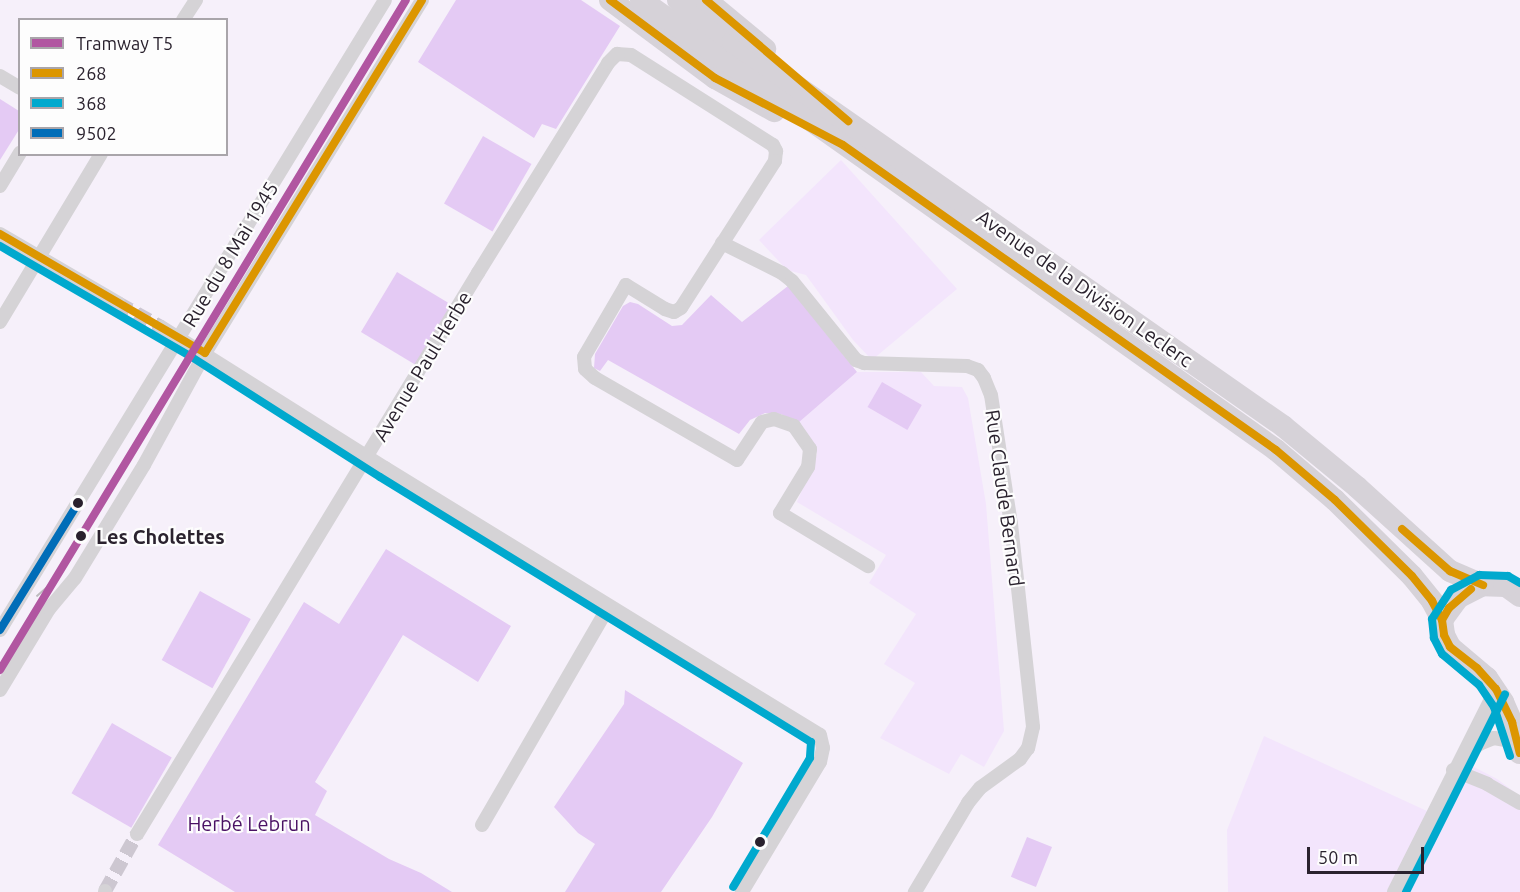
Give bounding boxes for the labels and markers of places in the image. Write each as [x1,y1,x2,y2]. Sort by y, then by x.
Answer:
unlabelled marker [72,497,84,509]
place label: Les Cholettes [96,524,225,548]
marker: Les Cholettes [71,526,91,546]
unlabelled marker [754,836,766,848]

